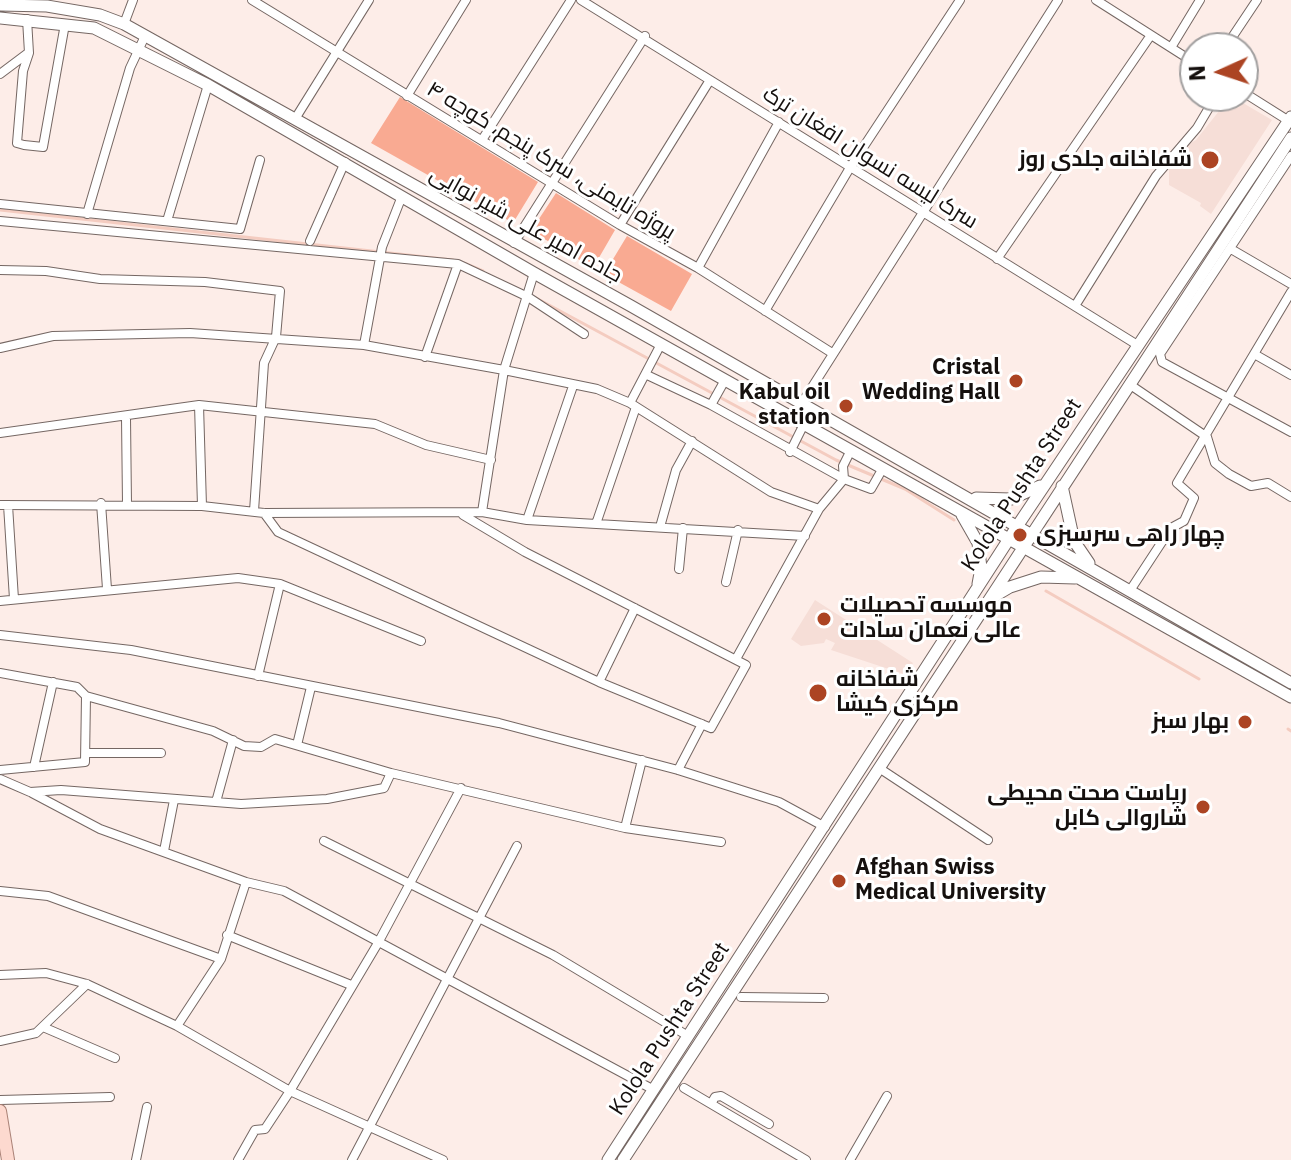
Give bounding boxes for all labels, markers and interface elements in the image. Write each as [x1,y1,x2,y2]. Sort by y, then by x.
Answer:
north arrow [1179,32,1259,112]
text: N [1182,64,1211,82]
street label: پروژه تایمنی، سرک پنجم، کوچه ۴ [422,76,680,246]
street label: سرک لیسه نسوان افغان‌ ترک [758,81,982,235]
place label: شفاخانه جلدی روز [1018,147,1192,173]
marker: شفاخانه جلدی روز [1199,149,1221,171]
street label: جاده امیر علی شیر نوایی [425,161,627,289]
place label: Cristal Wedding Hall [862,355,1000,406]
marker: Cristal Wedding Hall [1007,372,1025,390]
place label: Kabul oil station [739,380,830,432]
street label: Kolola Pushta Street [956,394,1088,576]
marker: Kabul oil station [837,397,855,415]
place label: چهار راهی سرسبزی [1036,522,1225,548]
marker: چهار راهی سرسبزی [1011,526,1029,544]
place label: موسسه تحصیلات عالی نعمان سادات [840,593,1021,644]
marker: موسسه تحصیلات عالی نعمان سادات [815,610,833,628]
place label: شفاخانه مرکزی کیشا [836,667,959,718]
marker: شفاخانه مرکزی کیشا [807,682,829,704]
place label: بهار سبز [1152,709,1229,735]
marker: بهار سبز [1236,713,1254,731]
place label: ریاست صحت محیطی شاروالی کابل [987,781,1187,832]
marker: ریاست صحت محیطی شاروالی کابل [1194,798,1212,816]
place label: Afghan Swiss Medical University [855,855,1046,906]
marker: Afghan Swiss Medical University [830,872,848,890]
street label: Kolola Pushta Street [604,938,736,1120]

